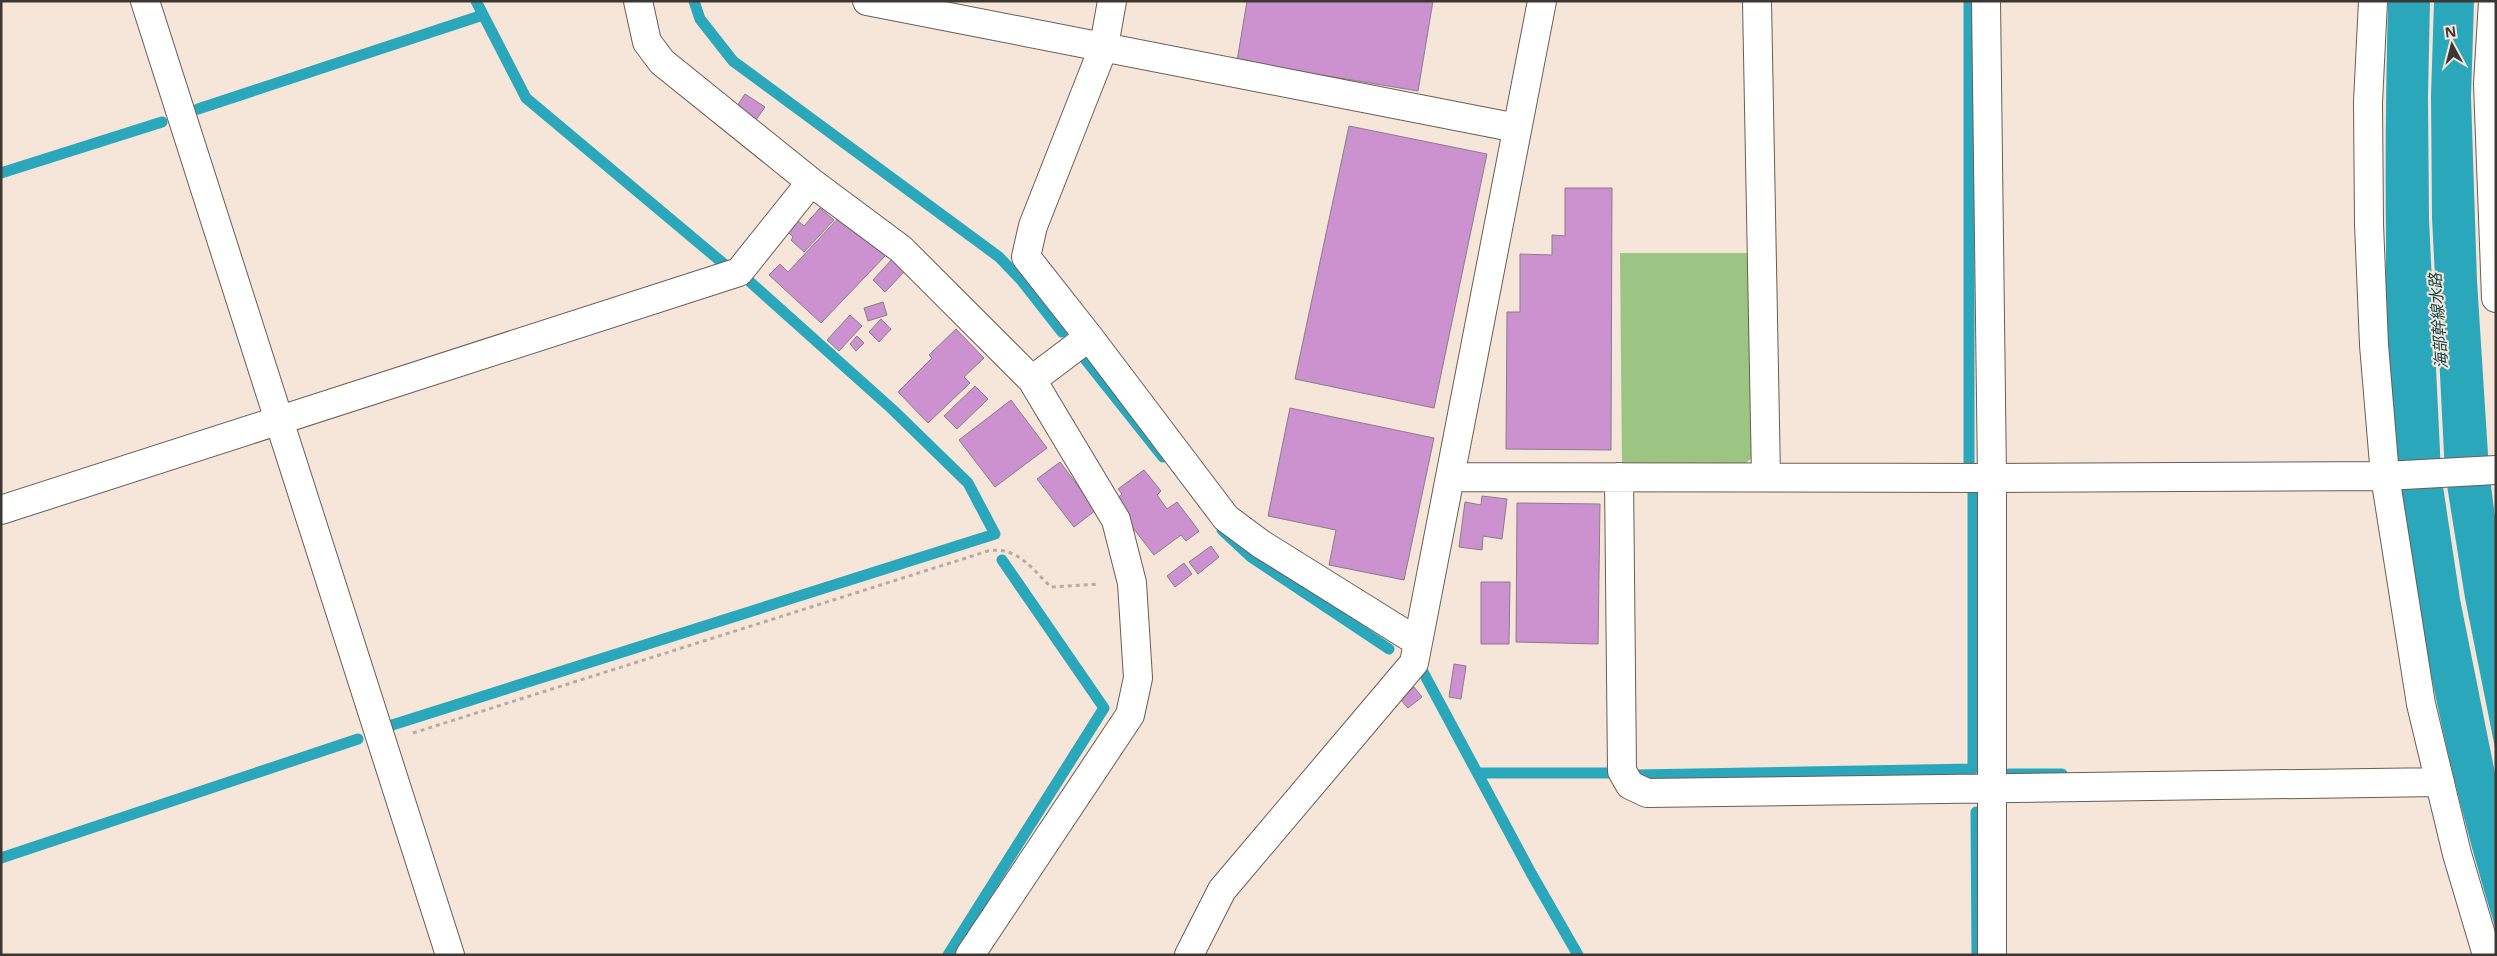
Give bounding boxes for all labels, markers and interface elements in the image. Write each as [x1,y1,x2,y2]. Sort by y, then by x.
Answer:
north arrow [2427,20,2477,70]
text: N [2444,21,2457,42]
water label: 海部幹線水路 [2424,270,2452,370]

